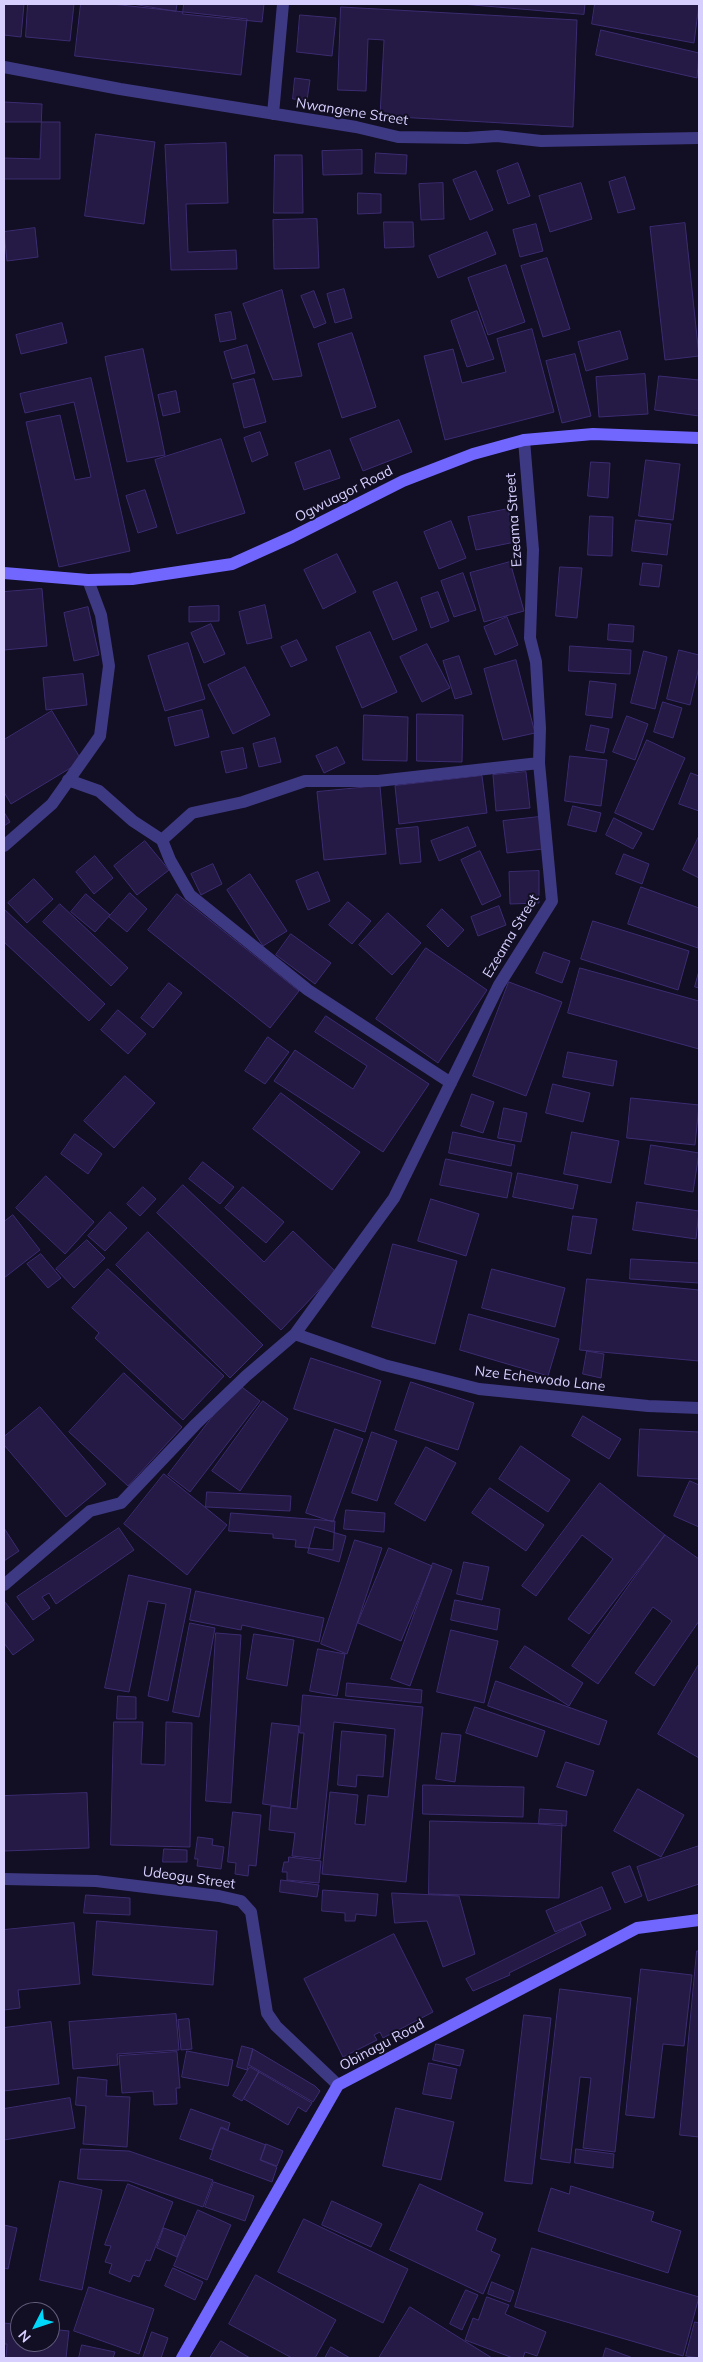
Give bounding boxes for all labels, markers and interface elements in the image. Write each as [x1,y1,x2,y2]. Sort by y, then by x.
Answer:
street label: Nwangene Street [295,95,409,129]
street label: Ogwuagor Road [292,462,396,526]
street label: Ezeama Street [502,472,526,568]
street label: Ezeama Street [479,891,543,981]
street label: Nze Echewodo Lane [474,1363,606,1395]
street label: Udeogu Street [142,1863,236,1893]
street label: Obinagu Road [337,2016,427,2074]
north arrow [10,2302,60,2352]
text: N [14,2326,35,2346]

